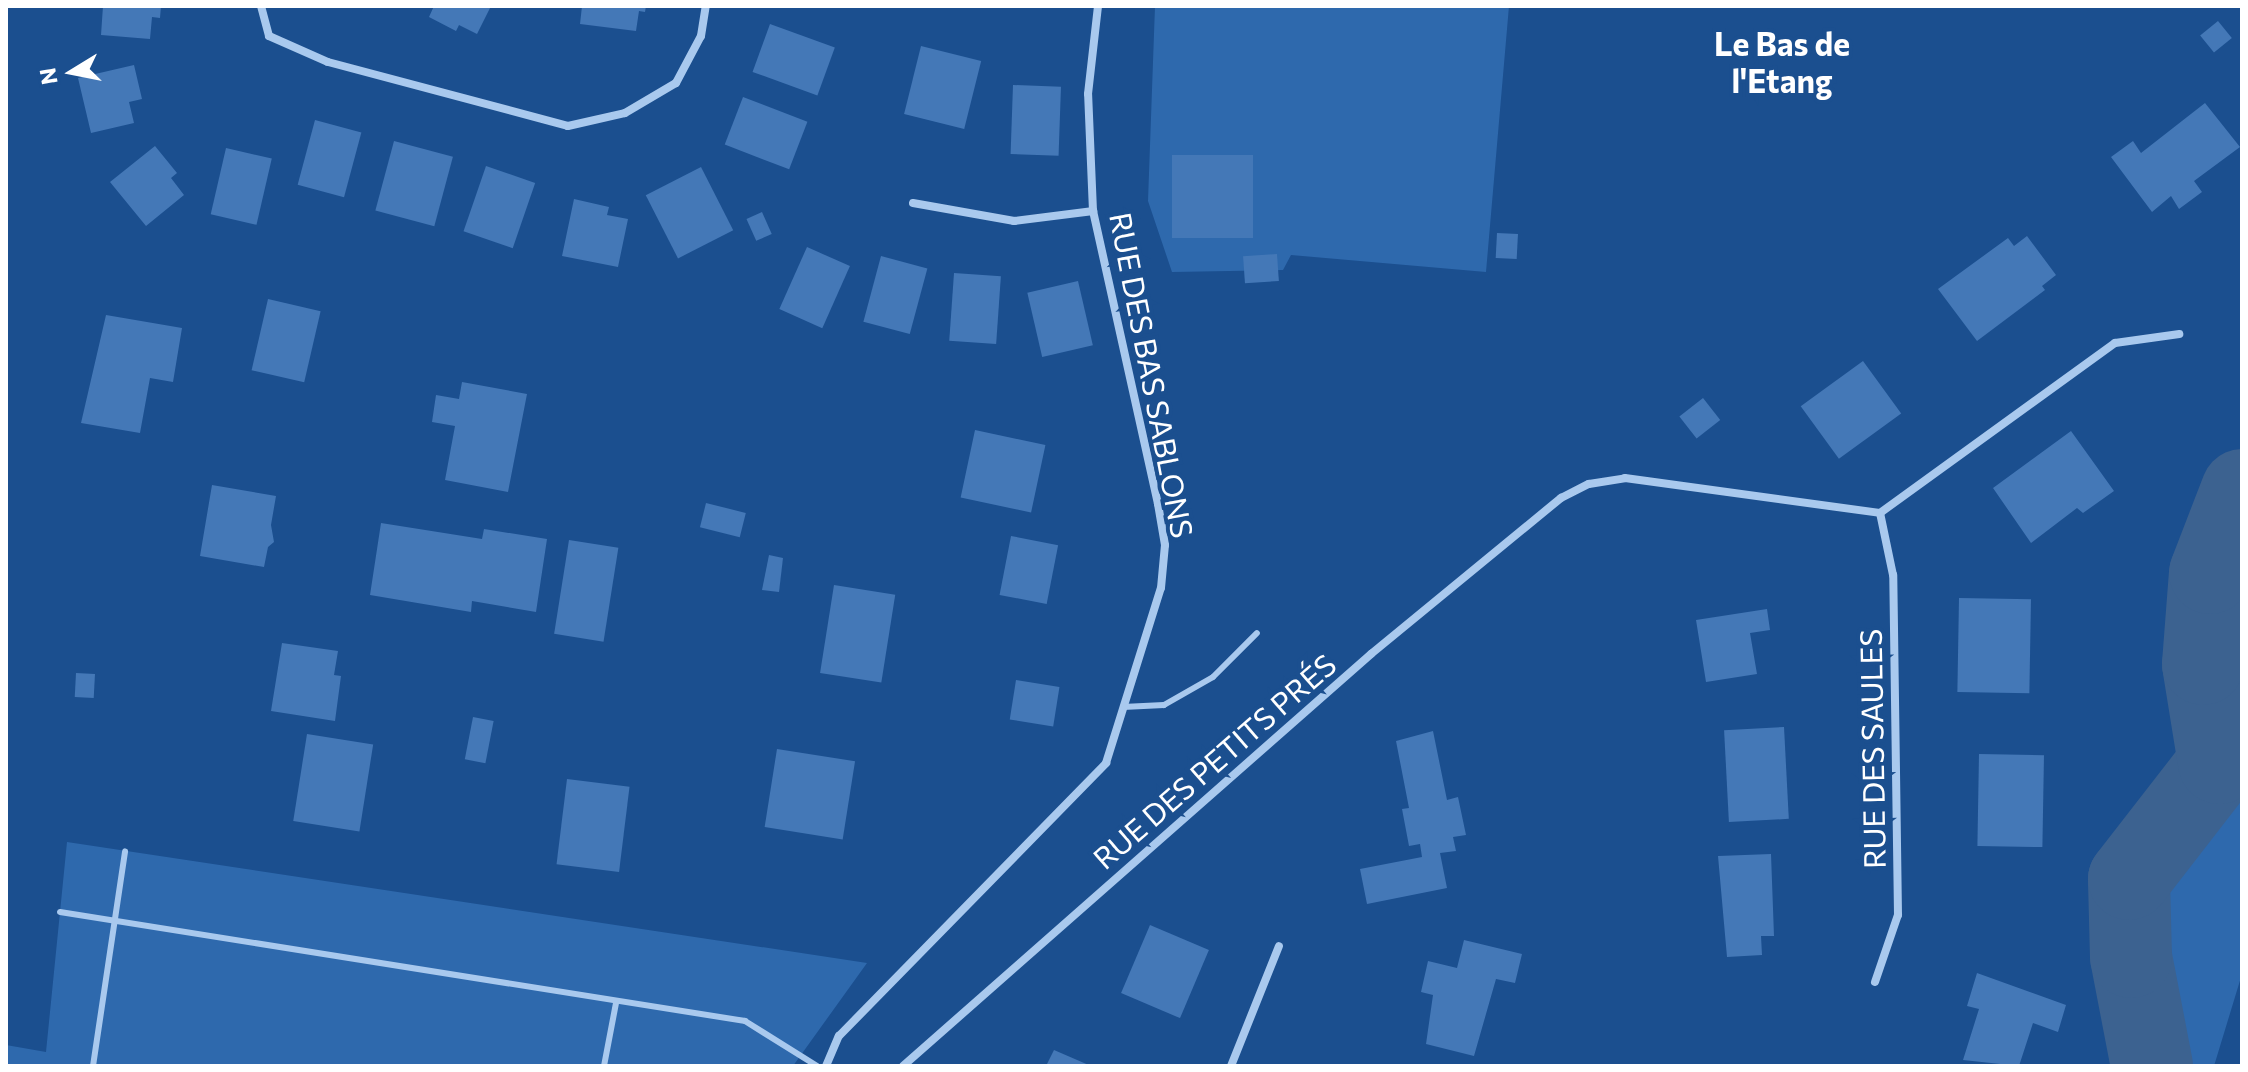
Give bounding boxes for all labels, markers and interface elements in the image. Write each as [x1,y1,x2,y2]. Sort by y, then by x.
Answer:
district label: Le Bas de l'Etang [1714,25,1850,100]
north arrow [32,32,112,112]
text: N [33,66,63,87]
street label: RUE DES BAS SABLONS [1103,209,1201,541]
street label: RUE DES SAULES [1852,629,1892,869]
street label: RUE DES PETITS PRÉS [1085,646,1343,876]

